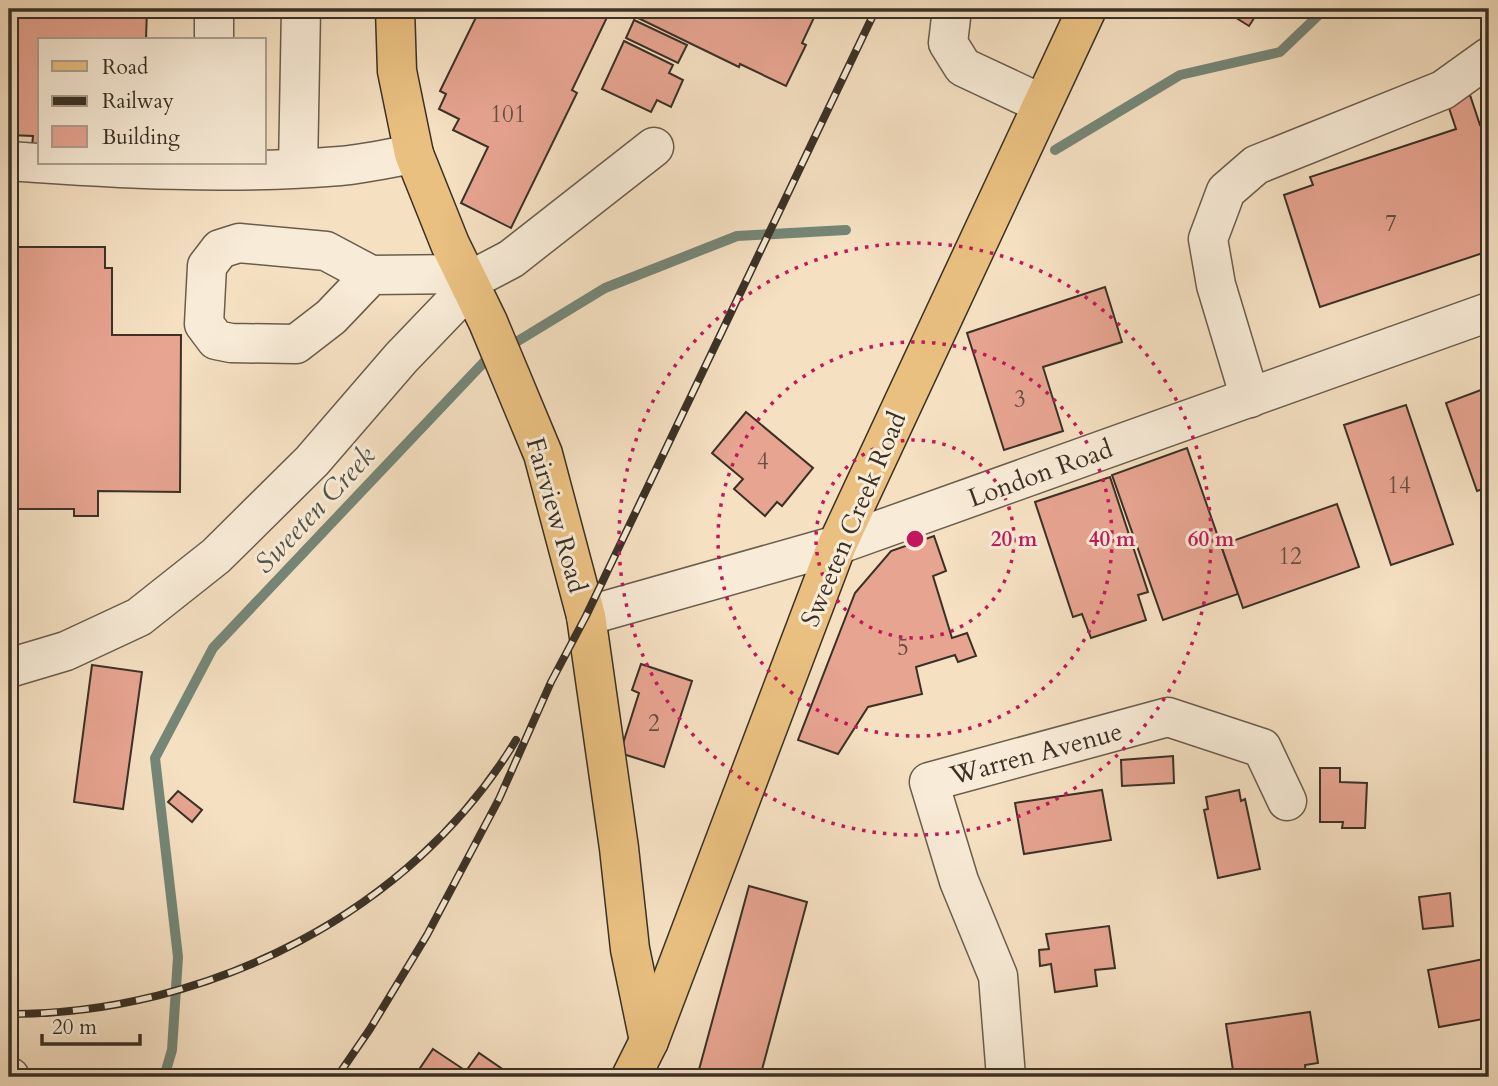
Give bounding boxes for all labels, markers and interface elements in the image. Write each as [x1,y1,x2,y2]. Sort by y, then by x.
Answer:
legend [38,38,266,164]
text: Road [102,53,148,82]
text: Railway [102,87,174,116]
house number: 101 [490,99,526,130]
text: Building [102,123,180,152]
house number: 7 [1385,208,1397,239]
house number: 3 [1014,384,1026,415]
street label: Sweeten Creek Road [792,406,915,632]
street label: London Road [963,431,1117,516]
street label: Fairview Road [518,433,595,597]
water label: Sweeten Creek [246,438,384,582]
house number: 4 [757,446,769,477]
house number: 14 [1387,470,1411,501]
text: 20 m [991,525,1038,554]
text: 40 m [1089,525,1136,554]
text: 60 m [1188,525,1235,554]
centre of rings [903,527,927,551]
house number: 12 [1278,541,1302,572]
house number: 5 [897,632,909,663]
house number: 2 [648,708,660,739]
street label: Warren Avenue [945,714,1126,794]
scale bar [42,1002,140,1046]
text: 20 m [52,1013,97,1042]

